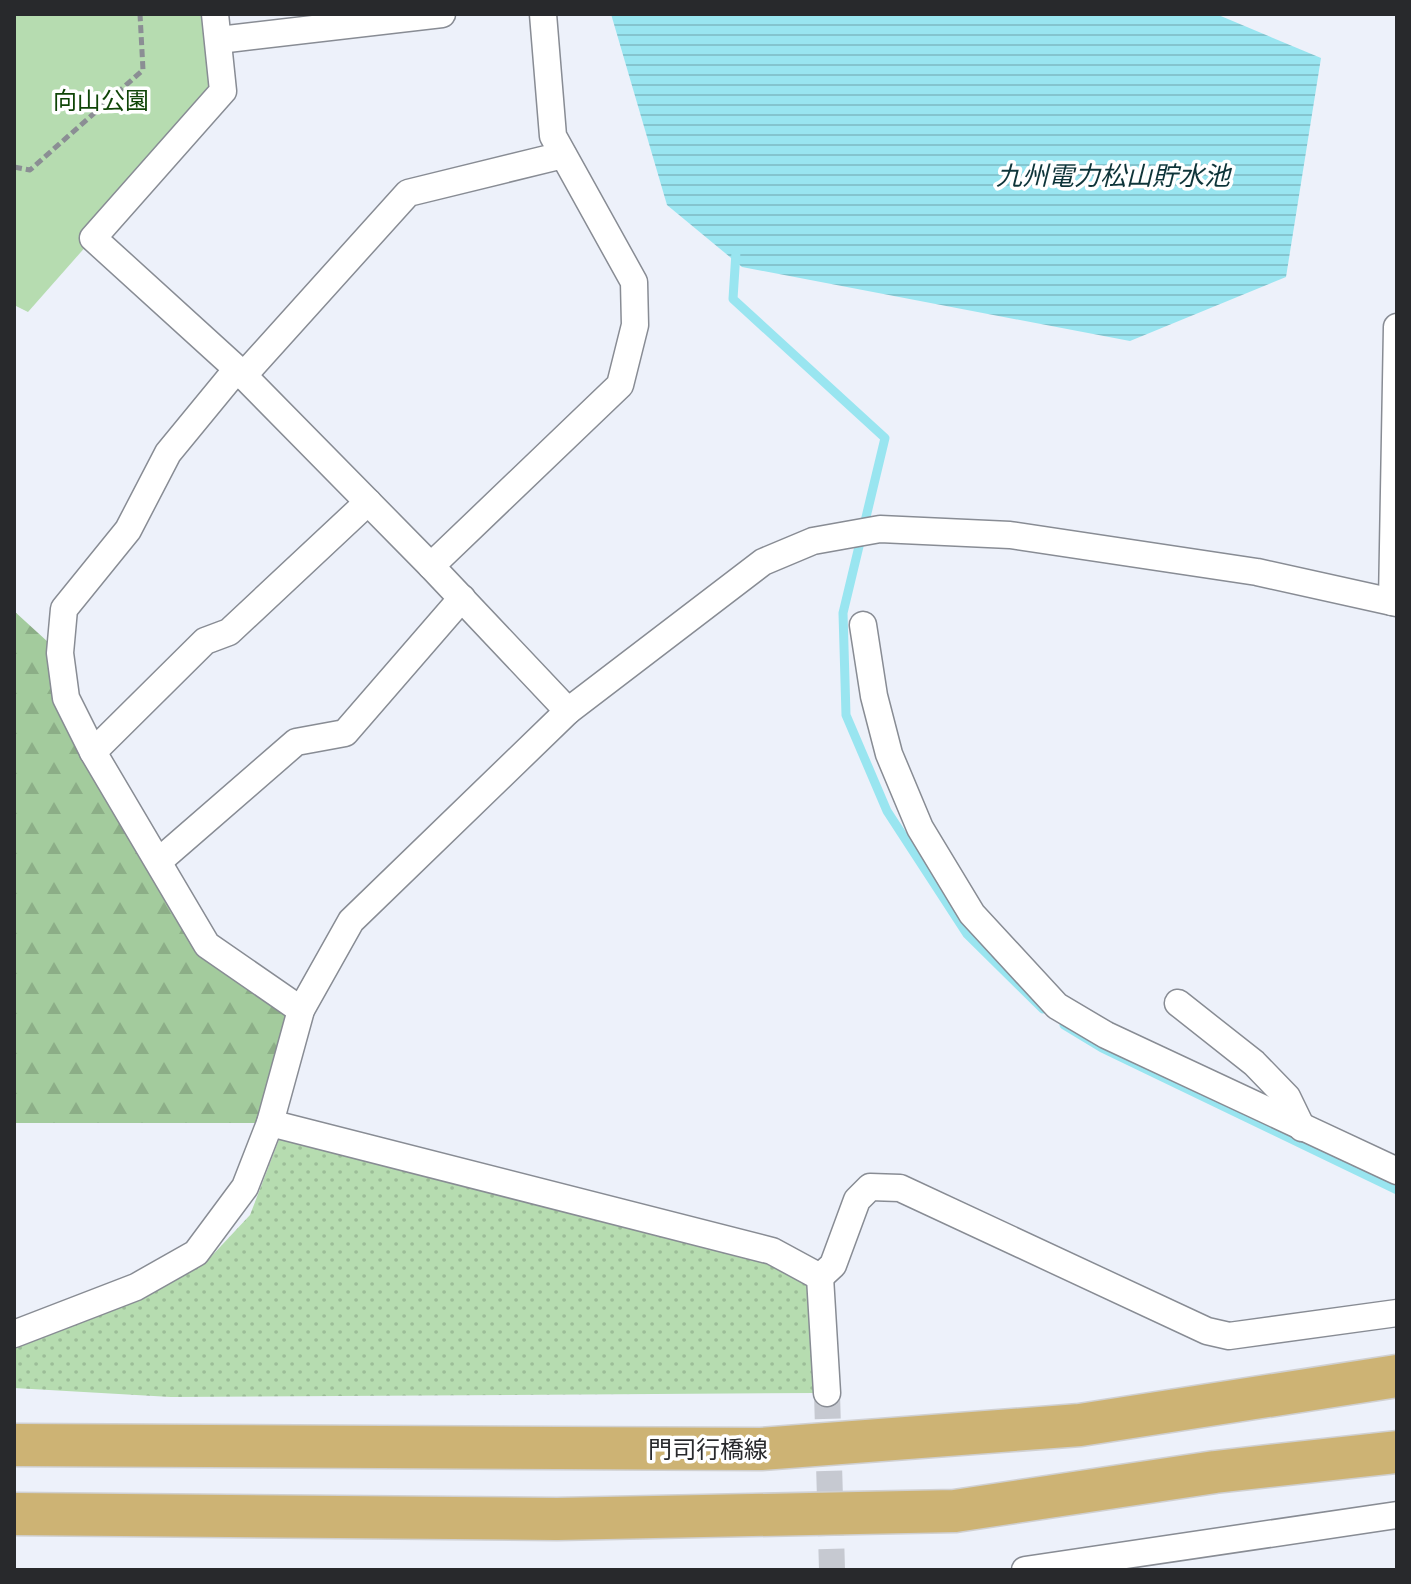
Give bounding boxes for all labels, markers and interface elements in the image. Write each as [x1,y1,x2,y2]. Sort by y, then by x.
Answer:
park label: 向山公園 [53,85,149,114]
water label: 九州電力松山貯水池 [996,160,1233,191]
street label: 門司行橋線 [648,1434,768,1463]

